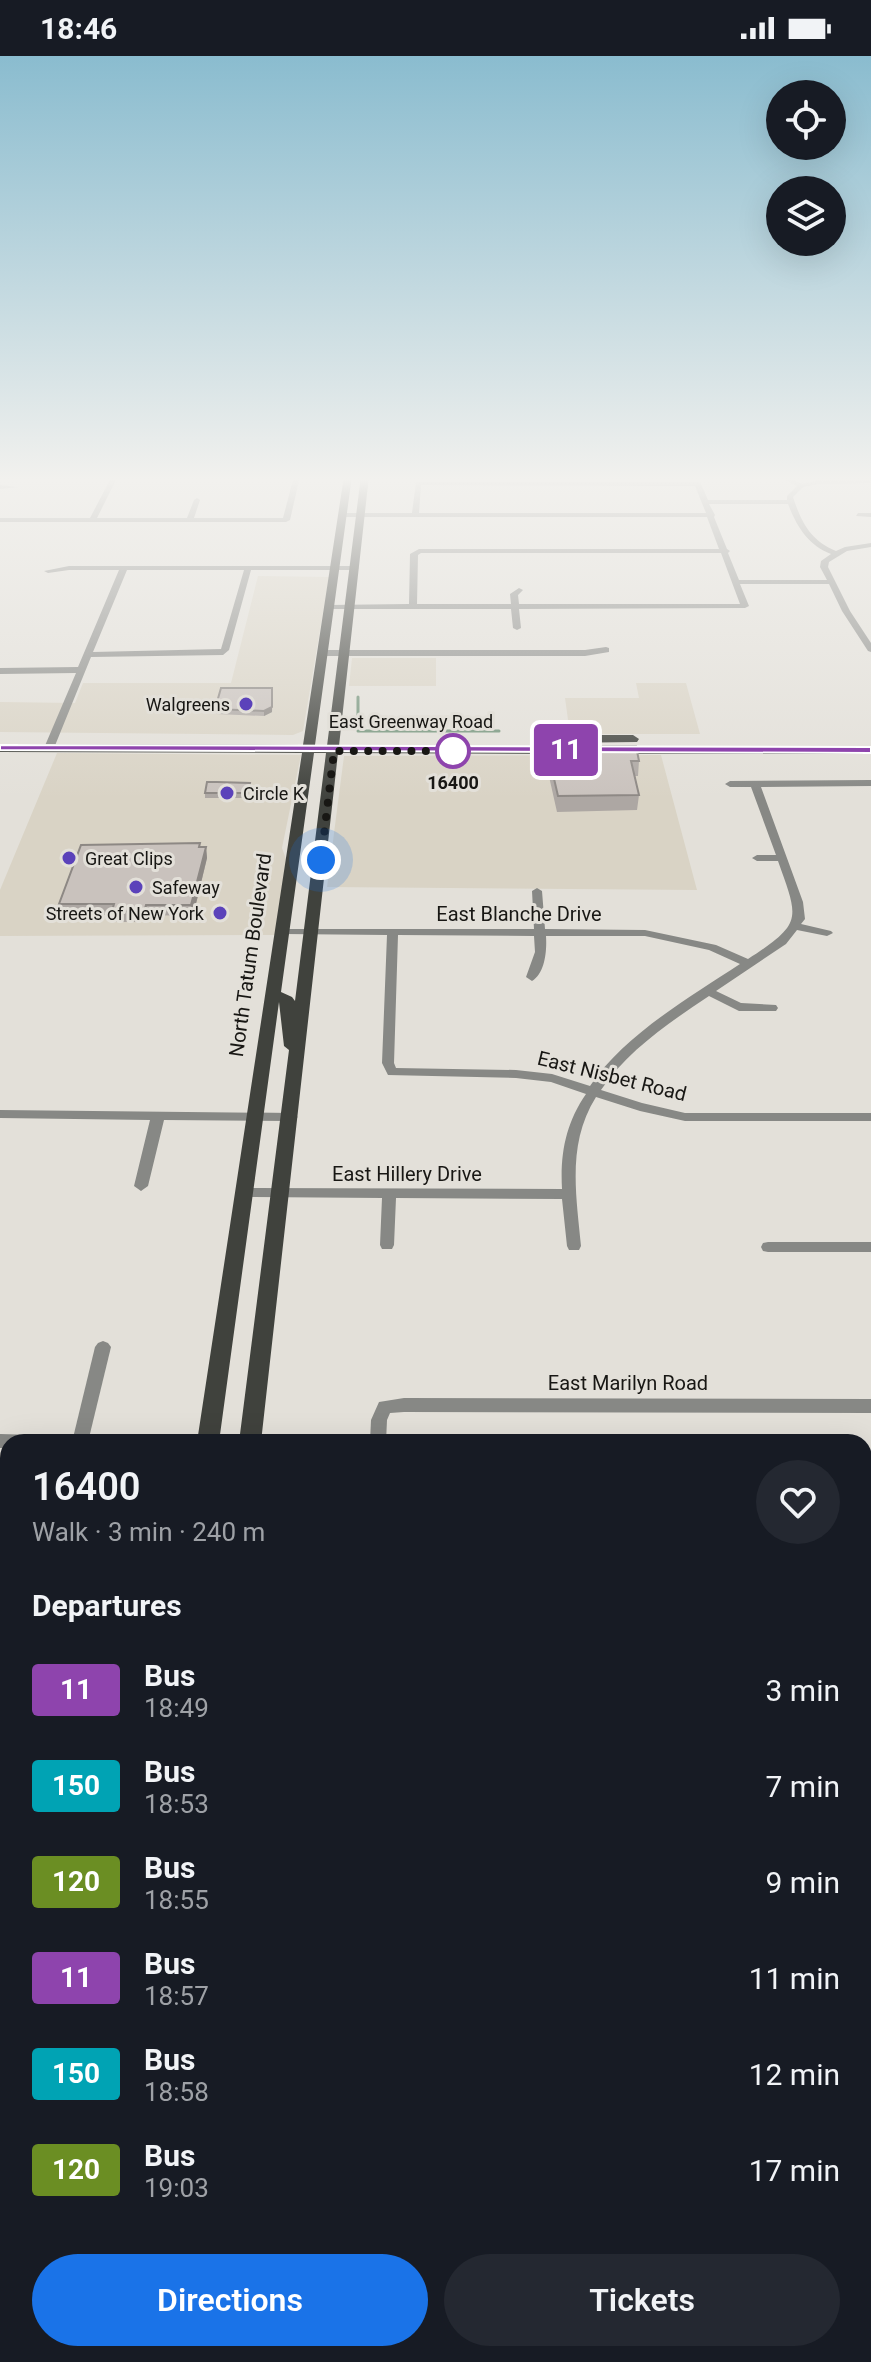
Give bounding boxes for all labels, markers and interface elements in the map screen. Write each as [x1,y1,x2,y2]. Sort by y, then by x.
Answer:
text: 18:46 [40,11,117,46]
map controls [766,80,846,256]
button: locate [766,80,846,160]
button: layers [766,176,846,256]
place label: Walgreens [146,694,230,715]
marker: Walgreens [237,695,255,713]
street label: East Greenway Road [329,711,493,732]
line badge: 11 [530,724,602,776]
text: 11 [550,733,582,766]
marker: 16400 [436,734,470,768]
place label: 16400 [427,772,479,793]
place label: Circle K [243,783,305,804]
marker: Circle K [218,784,236,802]
your location [301,840,341,880]
place label: Great Clips [85,848,173,869]
marker: Great Clips [60,849,78,867]
street label: North Tatum Boulevard [224,852,276,1058]
place label: Safeway [152,877,220,898]
marker: Safeway [127,878,145,896]
street label: East Blanche Drive [436,902,602,926]
place label: Streets of New York [46,903,205,924]
marker: Streets of New York [211,904,229,922]
street label: East Nisbet Road [535,1046,689,1106]
street label: East Hillery Drive [332,1162,482,1186]
street label: East Marilyn Road [548,1371,708,1395]
button: heart [756,1460,840,1544]
text: 16400 [32,1465,141,1509]
text: Walk · 3 min · 240 m [32,1517,265,1547]
text: Departures [32,1588,182,1623]
text: Bus [144,1658,195,1693]
text: 11 [60,1673,92,1706]
text: 3 min [766,1673,840,1708]
text: 18:49 [144,1693,209,1723]
text: Bus [144,1754,195,1789]
text: 150 [52,1769,100,1802]
text: 7 min [766,1769,840,1804]
text: 18:53 [144,1789,209,1819]
text: Bus [144,1850,195,1885]
text: 120 [52,1865,100,1898]
text: 9 min [766,1865,840,1900]
text: 18:55 [144,1885,209,1915]
text: Bus [144,1946,195,1981]
text: 11 [60,1961,92,1994]
text: 11 min [749,1961,840,1996]
text: 18:57 [144,1981,209,2011]
text: Bus [144,2042,195,2077]
text: 150 [52,2057,100,2090]
text: 12 min [749,2057,840,2092]
text: 18:58 [144,2077,209,2107]
text: Bus [144,2138,195,2173]
text: 120 [52,2153,100,2186]
text: 17 min [749,2153,840,2188]
text: 19:03 [144,2173,209,2203]
button: Directions [32,2254,428,2346]
button: Tickets [444,2254,840,2346]

